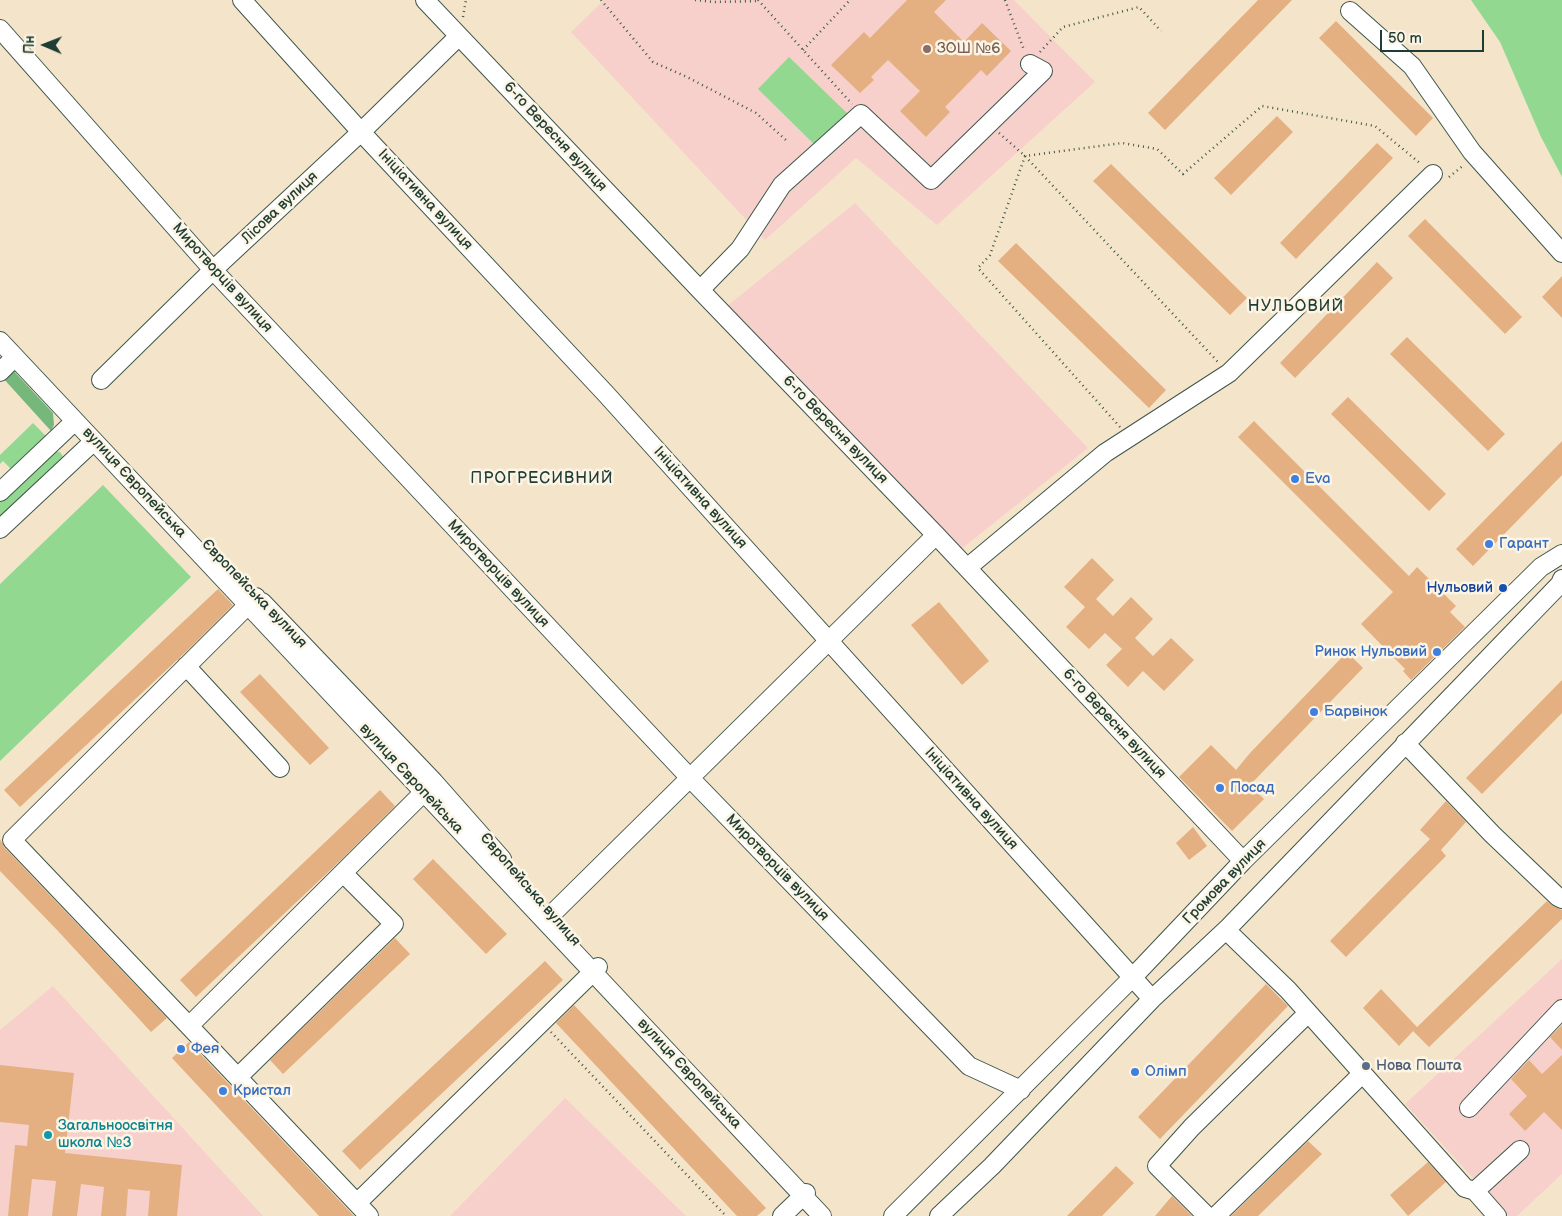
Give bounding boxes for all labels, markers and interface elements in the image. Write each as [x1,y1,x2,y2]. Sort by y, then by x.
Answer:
north arrow [20,20,70,70]
scale bar [1382,20,1486,52]
text: 50 m [1388,29,1422,48]
text: Пн [21,35,38,54]
place label: ЗОШ №6 [937,40,1000,58]
marker: ЗОШ №6 [921,43,933,55]
street label: 6-го Вересня вулиця [499,78,611,196]
street label: Ініціативна вулиця [374,146,476,254]
street label: Лісова вулиця [238,168,322,248]
street label: Миротворців вулиця [168,219,276,337]
district label: НУЛЬОВИЙ [1247,297,1345,317]
street label: 6-го Вересня вулиця [779,372,891,488]
street label: вулиця Європейська [78,424,190,542]
street label: Ініціативна вулиця [649,443,751,553]
district label: ПРОГРЕСИВНИЙ [469,469,615,489]
place label: Eva [1305,470,1330,488]
marker: Eva [1289,473,1301,485]
street label: Миротворців вулиця [443,516,553,632]
place label: Гарант [1499,535,1549,553]
street label: Європейська вулиця [197,536,311,652]
marker: Гарант [1483,538,1495,550]
place label: Нульовий [1426,579,1493,597]
marker: Нульовий [1497,582,1509,594]
place label: Ринок Нульовий [1314,643,1427,661]
marker: Ринок Нульовий [1431,646,1443,658]
street label: 6-го Вересня вулиця [1058,665,1170,783]
place label: Барвінок [1324,703,1388,721]
marker: Барвінок [1308,706,1320,718]
street label: вулиця Європейська [355,720,467,838]
street label: Ініціативна вулиця [920,744,1022,854]
place label: Посад [1230,779,1274,797]
marker: Посад [1214,782,1226,794]
street label: Миротворців вулиця [721,811,833,925]
street label: Європейська вулиця [476,830,584,950]
street label: Громова вулиця [1180,836,1270,928]
street label: вулиця Європейська [633,1015,745,1133]
place label: Фея [191,1040,219,1058]
marker: Фея [175,1043,187,1055]
place label: Нова Пошта [1376,1057,1462,1075]
marker: Нова Пошта [1360,1060,1372,1072]
place label: Олімп [1145,1063,1187,1081]
marker: Олімп [1129,1066,1141,1078]
place label: Кристал [233,1082,291,1100]
marker: Кристал [217,1085,229,1097]
place label: Загальноосвітня школа №3 [58,1117,173,1152]
marker: Загальноосвітня школа №3 [42,1129,54,1141]

